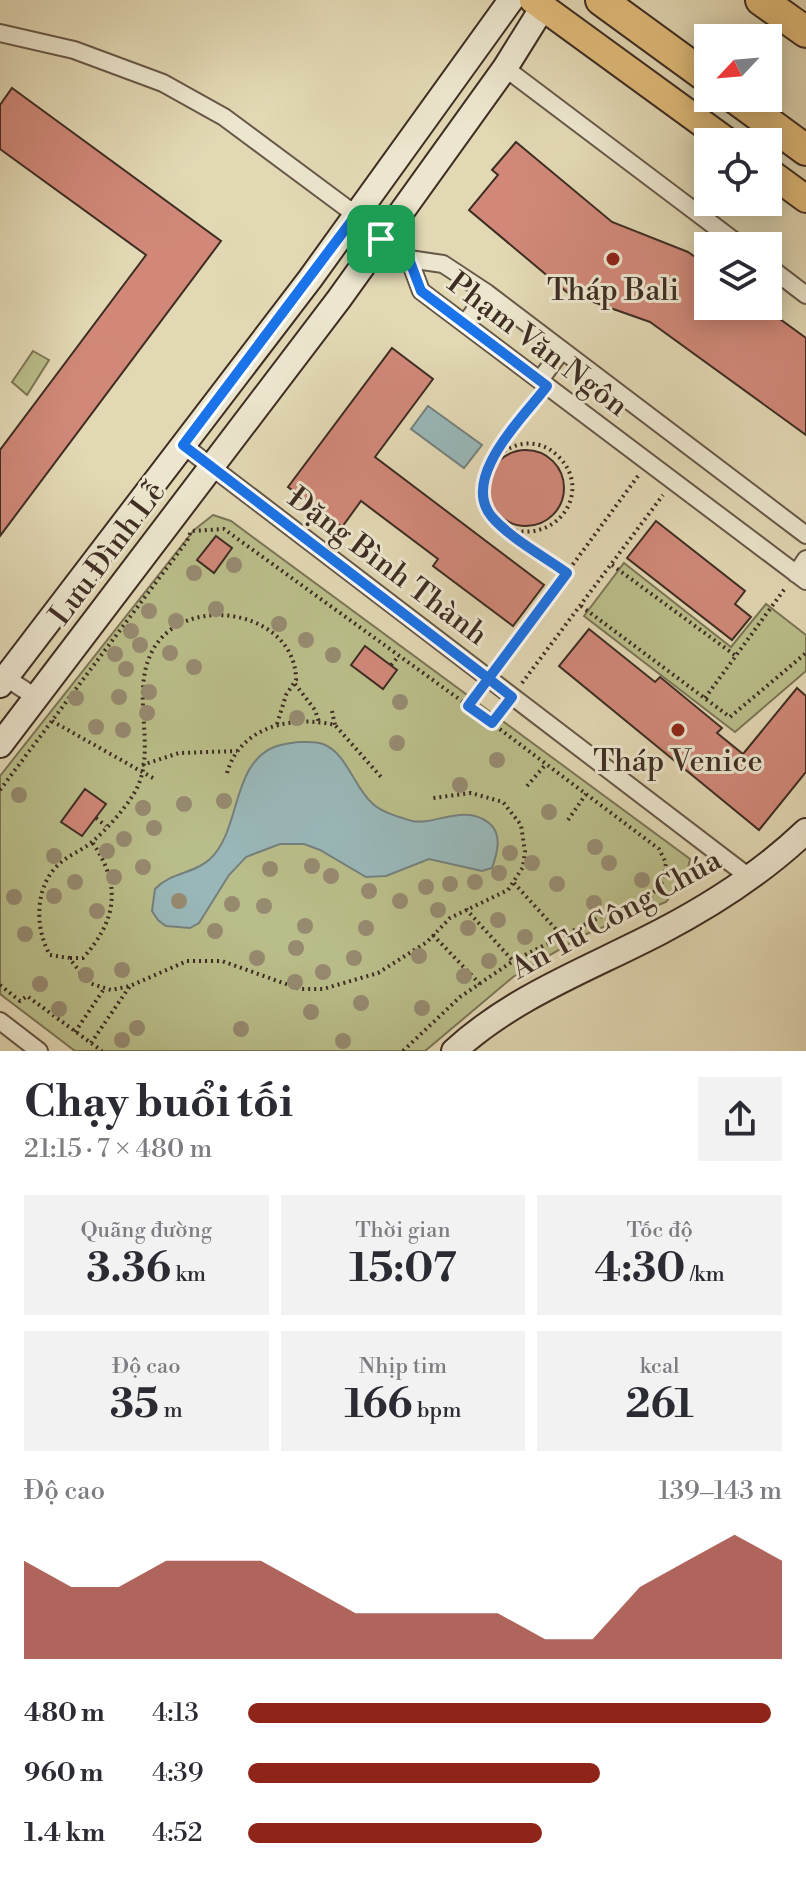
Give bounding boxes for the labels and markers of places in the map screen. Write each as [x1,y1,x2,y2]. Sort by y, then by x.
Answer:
pin [347,205,415,273]
marker: Tháp Bali [604,250,622,268]
place label: Tháp Bali [547,272,679,310]
marker: Tháp Venice [669,721,687,739]
place label: Tháp Venice [593,743,763,781]

